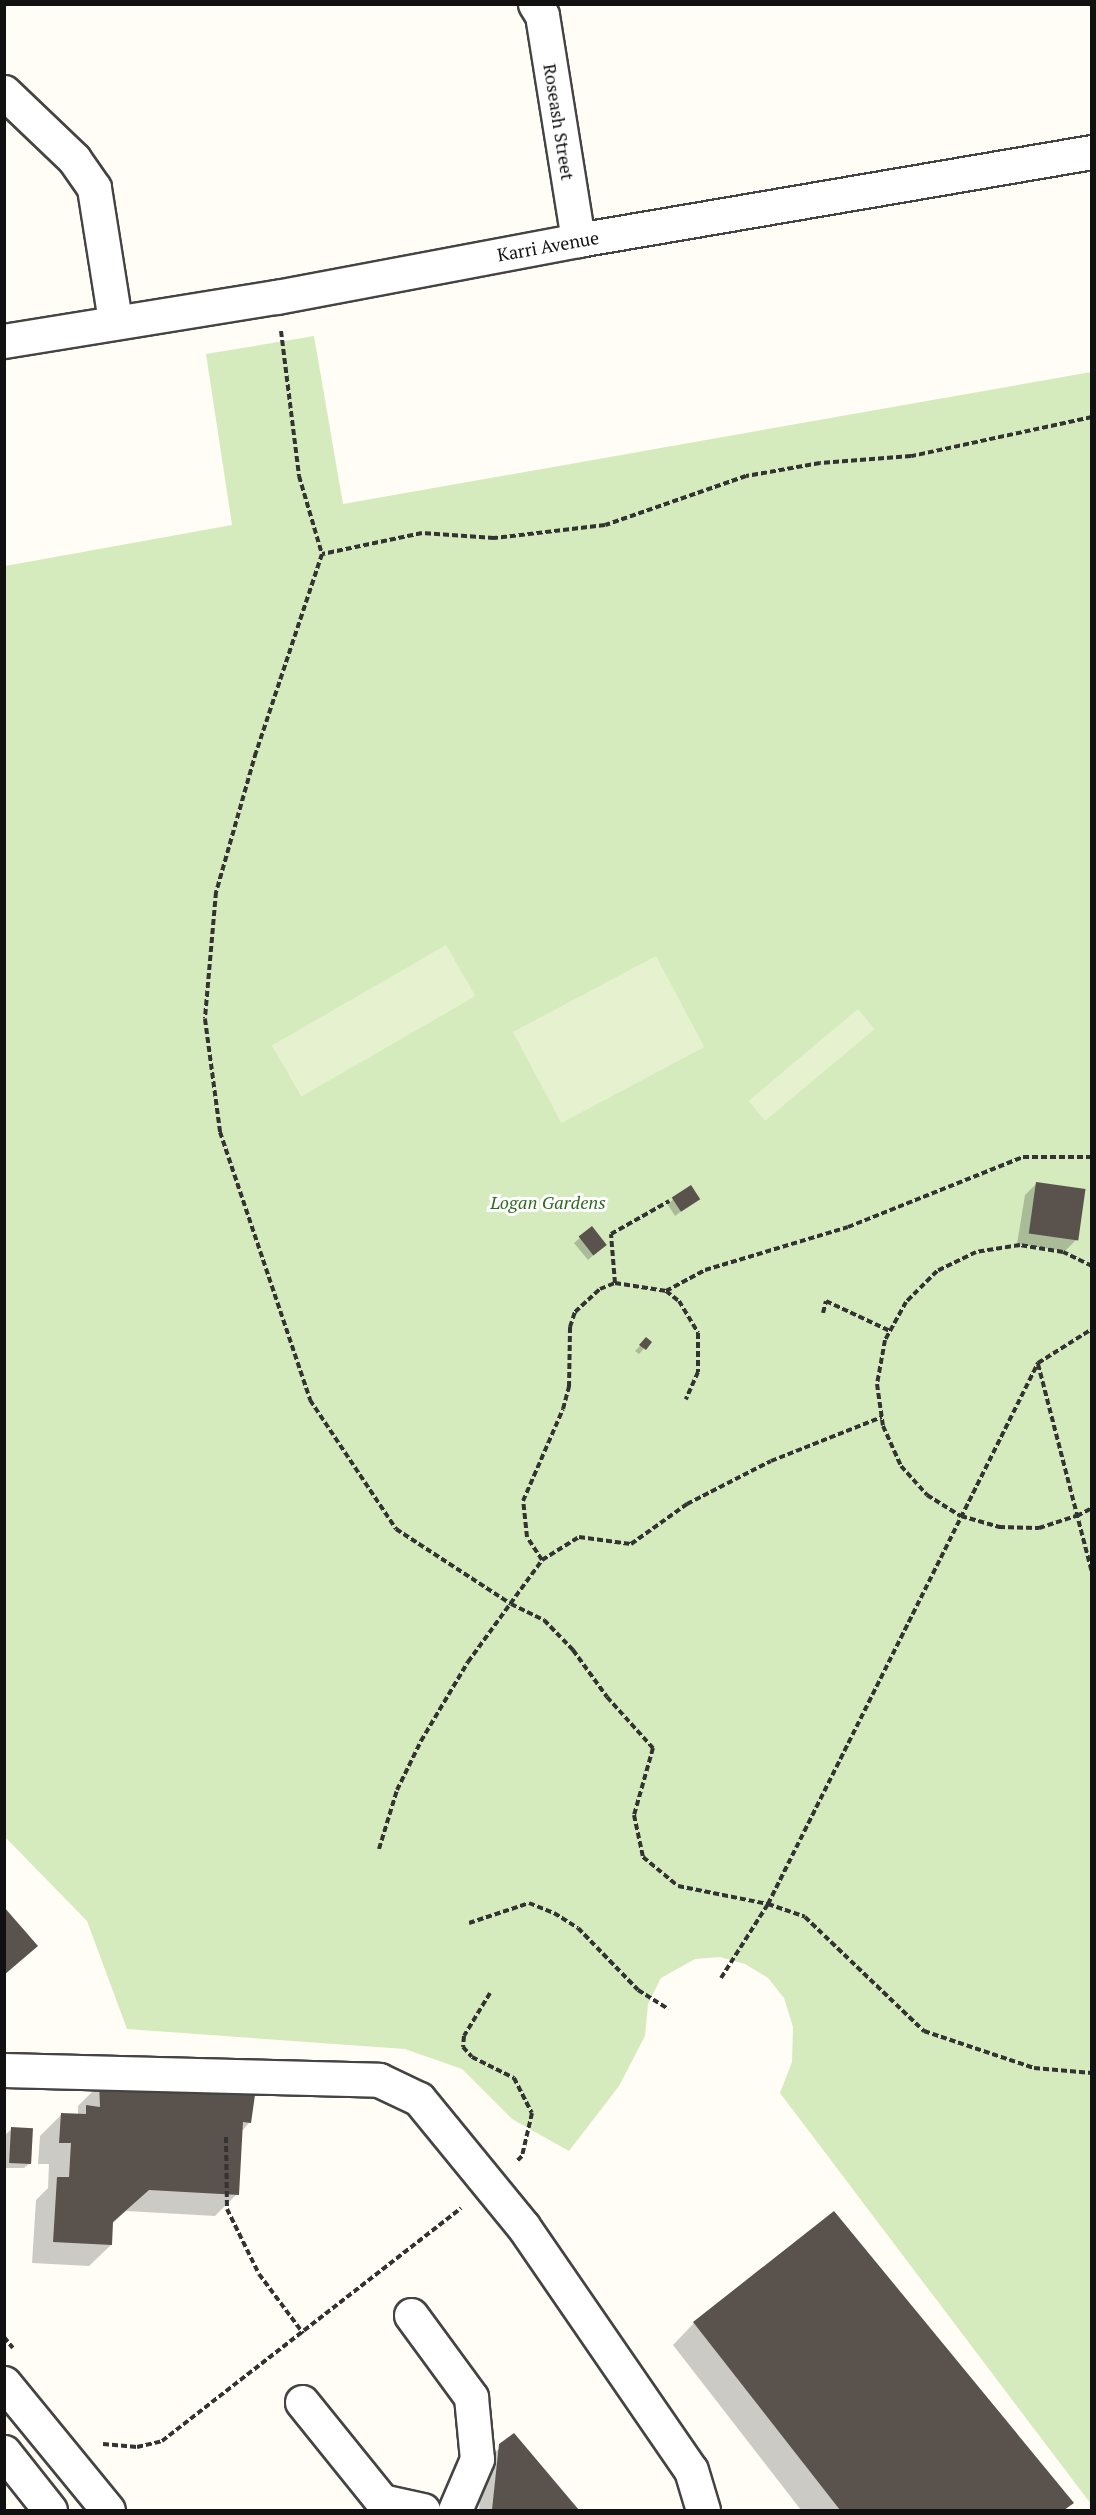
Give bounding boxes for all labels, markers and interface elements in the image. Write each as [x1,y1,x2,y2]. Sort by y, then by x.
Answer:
street label: Roseash Street [539,62,579,182]
street label: Karri Avenue [495,226,601,266]
park label: Logan Gardens [490,1191,606,1213]

